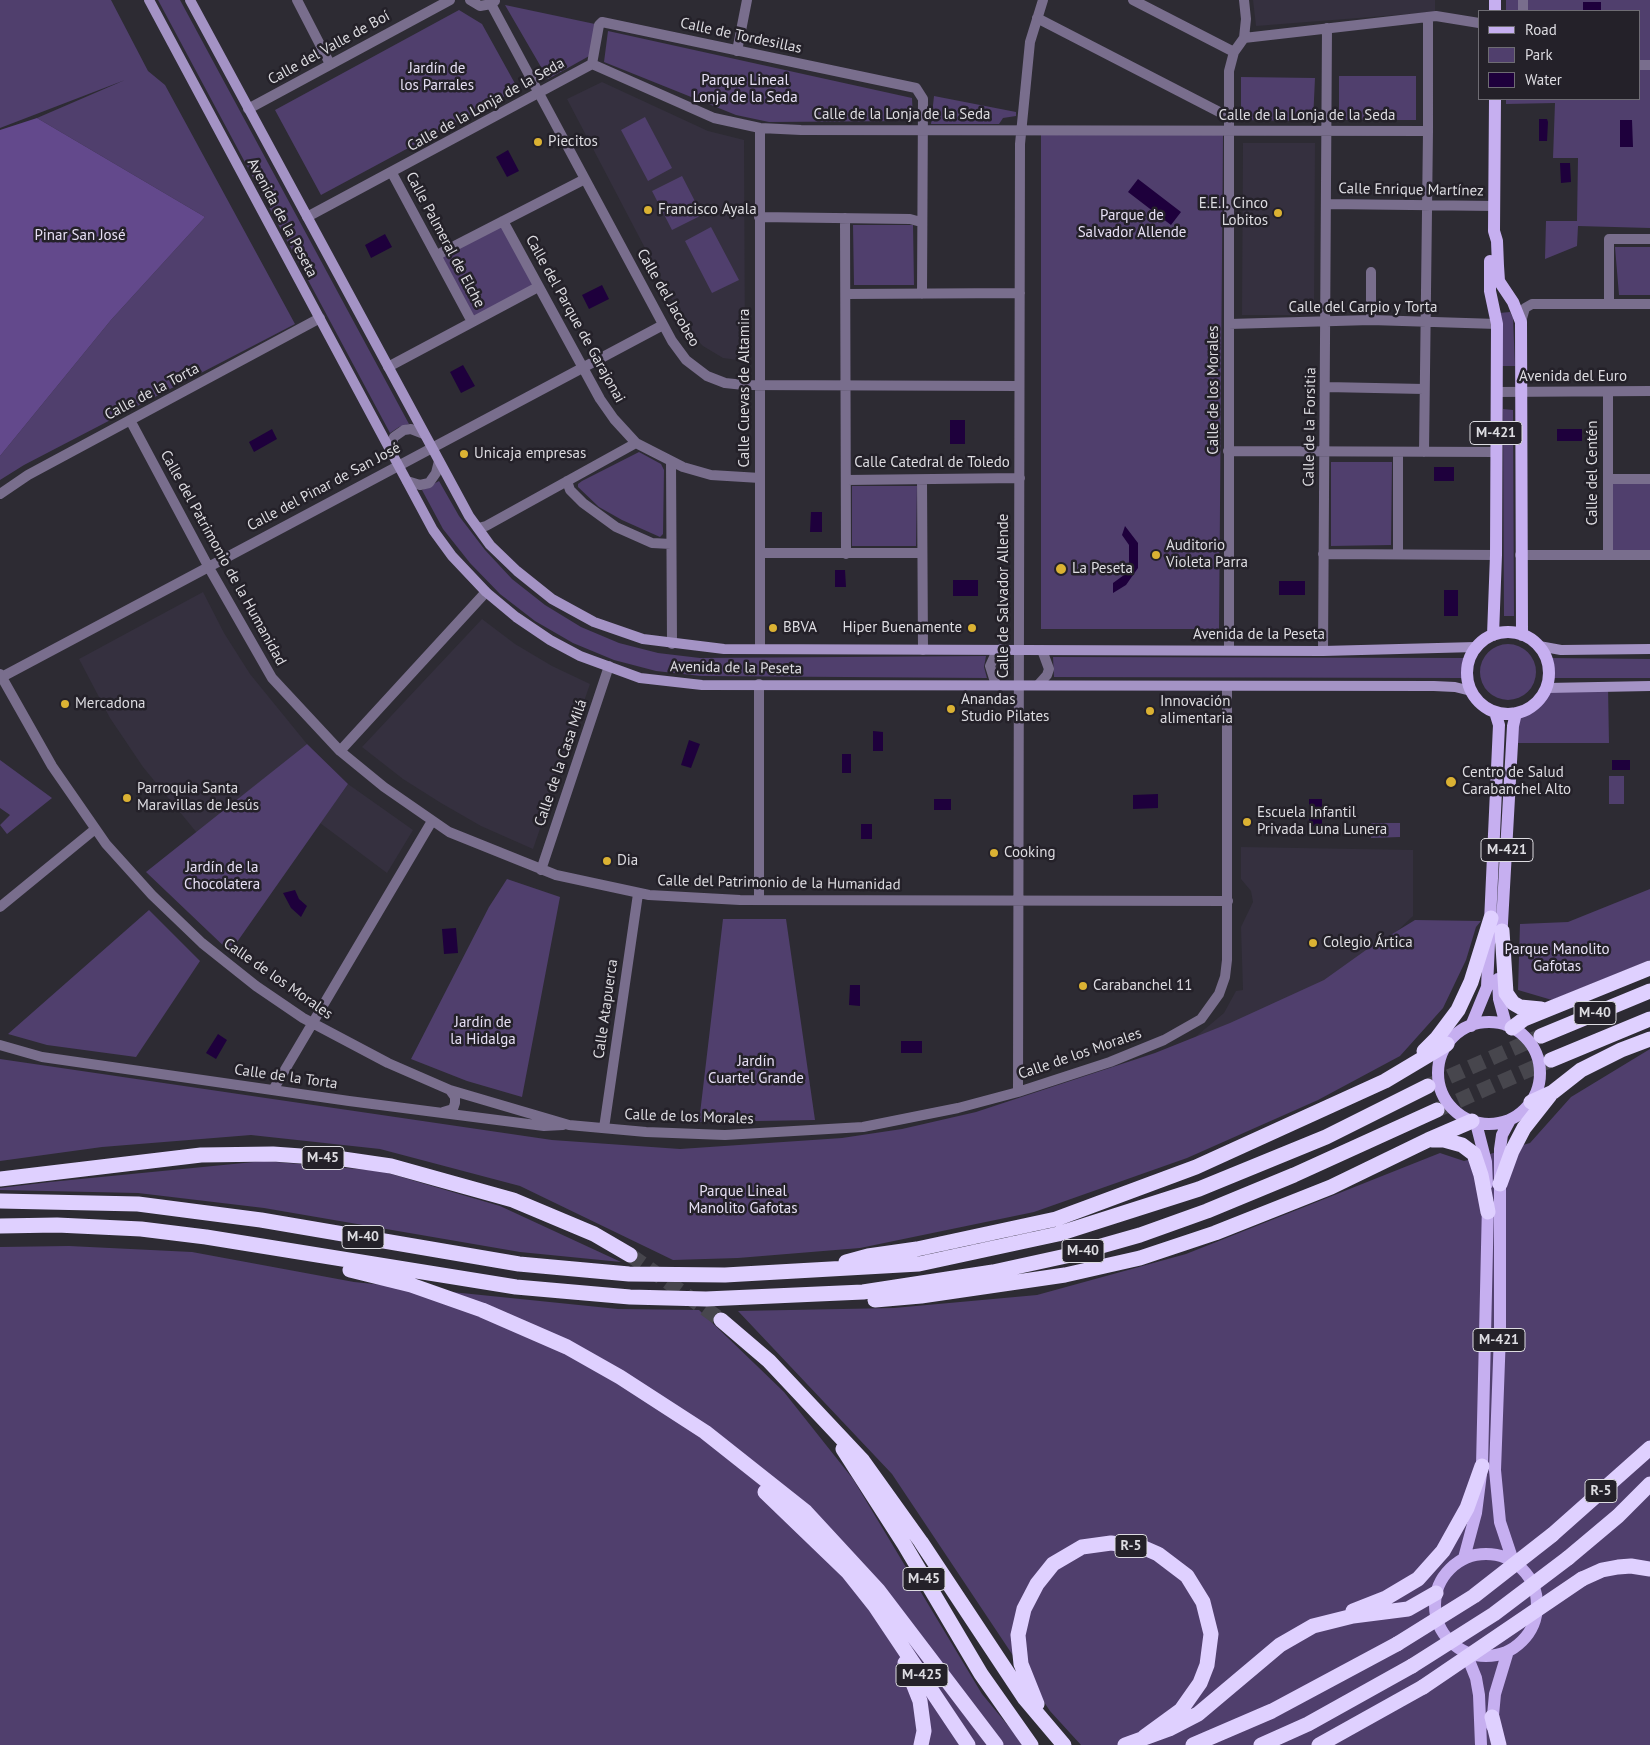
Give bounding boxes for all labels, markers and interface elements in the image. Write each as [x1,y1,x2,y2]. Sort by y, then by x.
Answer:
street label: Calle del Valle de Boí [265,7,393,89]
legend [1478,10,1640,100]
street label: Calle de Tordesillas [679,14,803,58]
text: Road [1525,20,1557,39]
text: Park [1525,45,1553,64]
street label: Calle de la Lonja de la Seda [404,54,568,156]
park label: Jardín de los Parrales [400,60,474,95]
text: Water [1525,70,1562,89]
park label: Parque Lineal Lonja de la Seda [692,72,798,107]
street label: Calle de la Lonja de la Seda [814,106,990,124]
street label: Calle de la Lonja de la Seda [1219,107,1395,125]
place label: Piecitos [548,133,598,151]
marker: Piecitos [532,136,544,148]
street label: Avenida de la Peseta [243,155,321,281]
street label: Calle Palmeral de Elche [402,169,488,311]
street label: Calle Enrique Martínez [1338,180,1484,200]
place label: E.E.I. Cinco Lobitos [1199,195,1268,230]
place label: Francisco Ayala [658,201,757,219]
marker: Francisco Ayala [642,204,654,216]
park label: Parque de Salvador Allende [1078,207,1186,242]
marker: E.E.I. Cinco Lobitos [1272,207,1284,219]
park label: Pinar San José [34,227,126,245]
street label: Calle del Parque de Garajonai [521,232,629,406]
street label: Calle del Jacobeo [633,246,703,350]
street label: Calle del Carpio y Torta [1289,299,1437,317]
street label: Calle Cuevas de Altamira [736,309,754,467]
street label: Calle de los Morales [1205,325,1223,455]
street label: Calle de la Torta [102,360,202,424]
street label: Calle de la Forsitia [1300,367,1320,487]
street label: Avenida del Euro [1519,368,1627,386]
street label: Calle del Centén [1584,421,1602,525]
road number: M-421 [1470,422,1522,444]
street label: Calle del Pinar de San José [244,439,404,535]
place label: Unicaja empresas [474,445,586,463]
street label: Calle del Patrimonio de la Humanidad [156,447,290,669]
marker: Unicaja empresas [458,448,470,460]
street label: Calle Catedral de Toledo [854,454,1010,472]
street label: Calle de Salvador Allende [995,514,1013,678]
place label: Auditorio Violeta Parra [1166,537,1248,572]
marker: Auditorio Violeta Parra [1150,549,1162,561]
place label: La Peseta [1072,560,1133,578]
marker: La Peseta [1054,562,1068,576]
place label: BBVA [783,619,817,637]
place label: Hiper Buenamente [842,619,962,637]
marker: BBVA [767,622,779,634]
marker: Hiper Buenamente [966,622,978,634]
street label: Avenida de la Peseta [1193,626,1325,644]
street label: Avenida de la Peseta [670,658,802,678]
place label: Anandas Studio Pilates [961,691,1049,726]
place label: Innovación alimentaria [1160,693,1233,728]
place label: Mercadona [75,695,146,713]
street label: Calle de la Casa Milá [531,697,591,829]
marker: Mercadona [59,698,71,710]
marker: Anandas Studio Pilates [945,703,957,715]
marker: Innovación alimentaria [1144,705,1156,717]
place label: Centro de Salud Carabanchel Alto [1462,764,1571,799]
marker: Centro de Salud Carabanchel Alto [1444,775,1458,789]
place label: Parroquia Santa Maravillas de Jesús [137,780,259,815]
marker: Parroquia Santa Maravillas de Jesús [121,792,133,804]
place label: Escuela Infantil Privada Luna Lunera [1257,804,1387,839]
marker: Escuela Infantil Privada Luna Lunera [1241,816,1253,828]
road number: M-421 [1481,838,1533,862]
place label: Cooking [1004,844,1056,862]
marker: Cooking [988,847,1000,859]
place label: Dia [617,852,638,870]
marker: Dia [601,855,613,867]
park label: Jardín de la Chocolatera [184,859,260,894]
street label: Calle del Patrimonio de la Humanidad [657,872,901,894]
place label: Colegio Ártica [1323,934,1413,952]
street label: Calle de los Morales [220,935,336,1023]
marker: Colegio Ártica [1307,937,1319,949]
park label: Parque Manolito Gafotas [1504,941,1610,976]
street label: Calle Atapuerca [590,958,622,1060]
place label: Carabanchel 11 [1093,977,1192,995]
marker: Carabanchel 11 [1077,980,1089,992]
road number: M-40 [1574,1001,1616,1024]
park label: Jardín de la Hidalga [450,1014,516,1049]
street label: Calle de los Morales [1016,1024,1144,1084]
park label: Jardín Cuartel Grande [708,1053,804,1088]
street label: Calle de la Torta [233,1061,339,1093]
street label: Calle de los Morales [624,1106,754,1128]
road number: M-45 [302,1146,344,1170]
park label: Parque Lineal Manolito Gafotas [688,1183,798,1218]
road number: M-40 [342,1226,384,1248]
road number: M-40 [1062,1240,1104,1262]
road number: M-421 [1473,1328,1525,1352]
road number: R-5 [1585,1480,1617,1502]
road number: R-5 [1115,1534,1147,1558]
road number: M-45 [903,1568,945,1590]
road number: M-425 [896,1664,948,1686]

